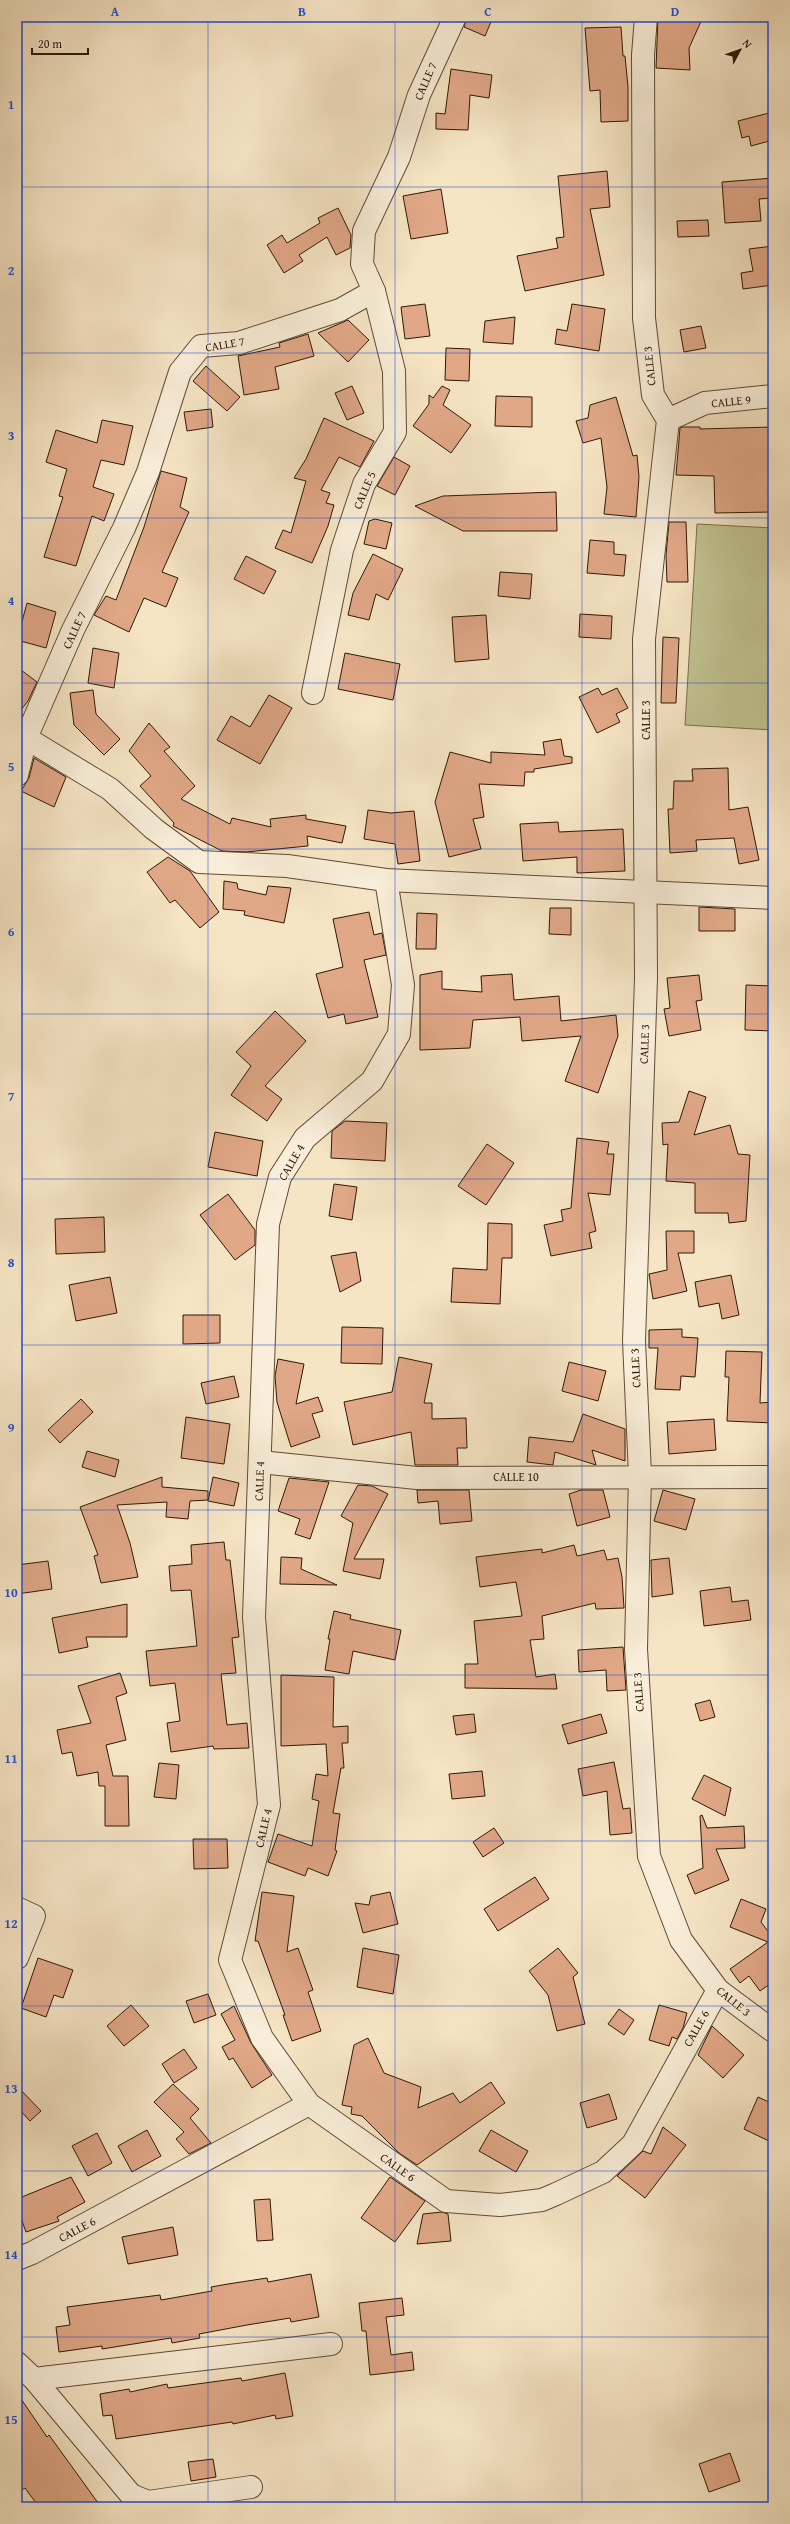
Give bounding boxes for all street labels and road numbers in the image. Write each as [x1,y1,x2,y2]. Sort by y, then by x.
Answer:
street label: CALLE 7 [409,59,441,103]
street label: CALLE 7 [204,332,246,356]
street label: CALLE 3 [638,345,660,387]
street label: CALLE 9 [710,390,752,412]
street label: CALLE 5 [348,468,380,512]
street label: CALLE 7 [58,608,90,652]
street label: CALLE 3 [637,700,654,740]
street label: CALLE 3 [635,1024,653,1064]
street label: CALLE 4 [274,1140,308,1183]
street label: CALLE 3 [625,1348,645,1388]
street label: CALLE 4 [250,1461,268,1501]
street label: CALLE 10 [493,1468,539,1485]
street label: CALLE 3 [628,1671,648,1712]
street label: CALLE 4 [250,1807,276,1849]
street label: CALLE 3 [713,1982,755,2020]
street label: CALLE 6 [679,2006,713,2049]
street label: CALLE 6 [377,2149,419,2185]
street label: CALLE 6 [56,2212,99,2246]

